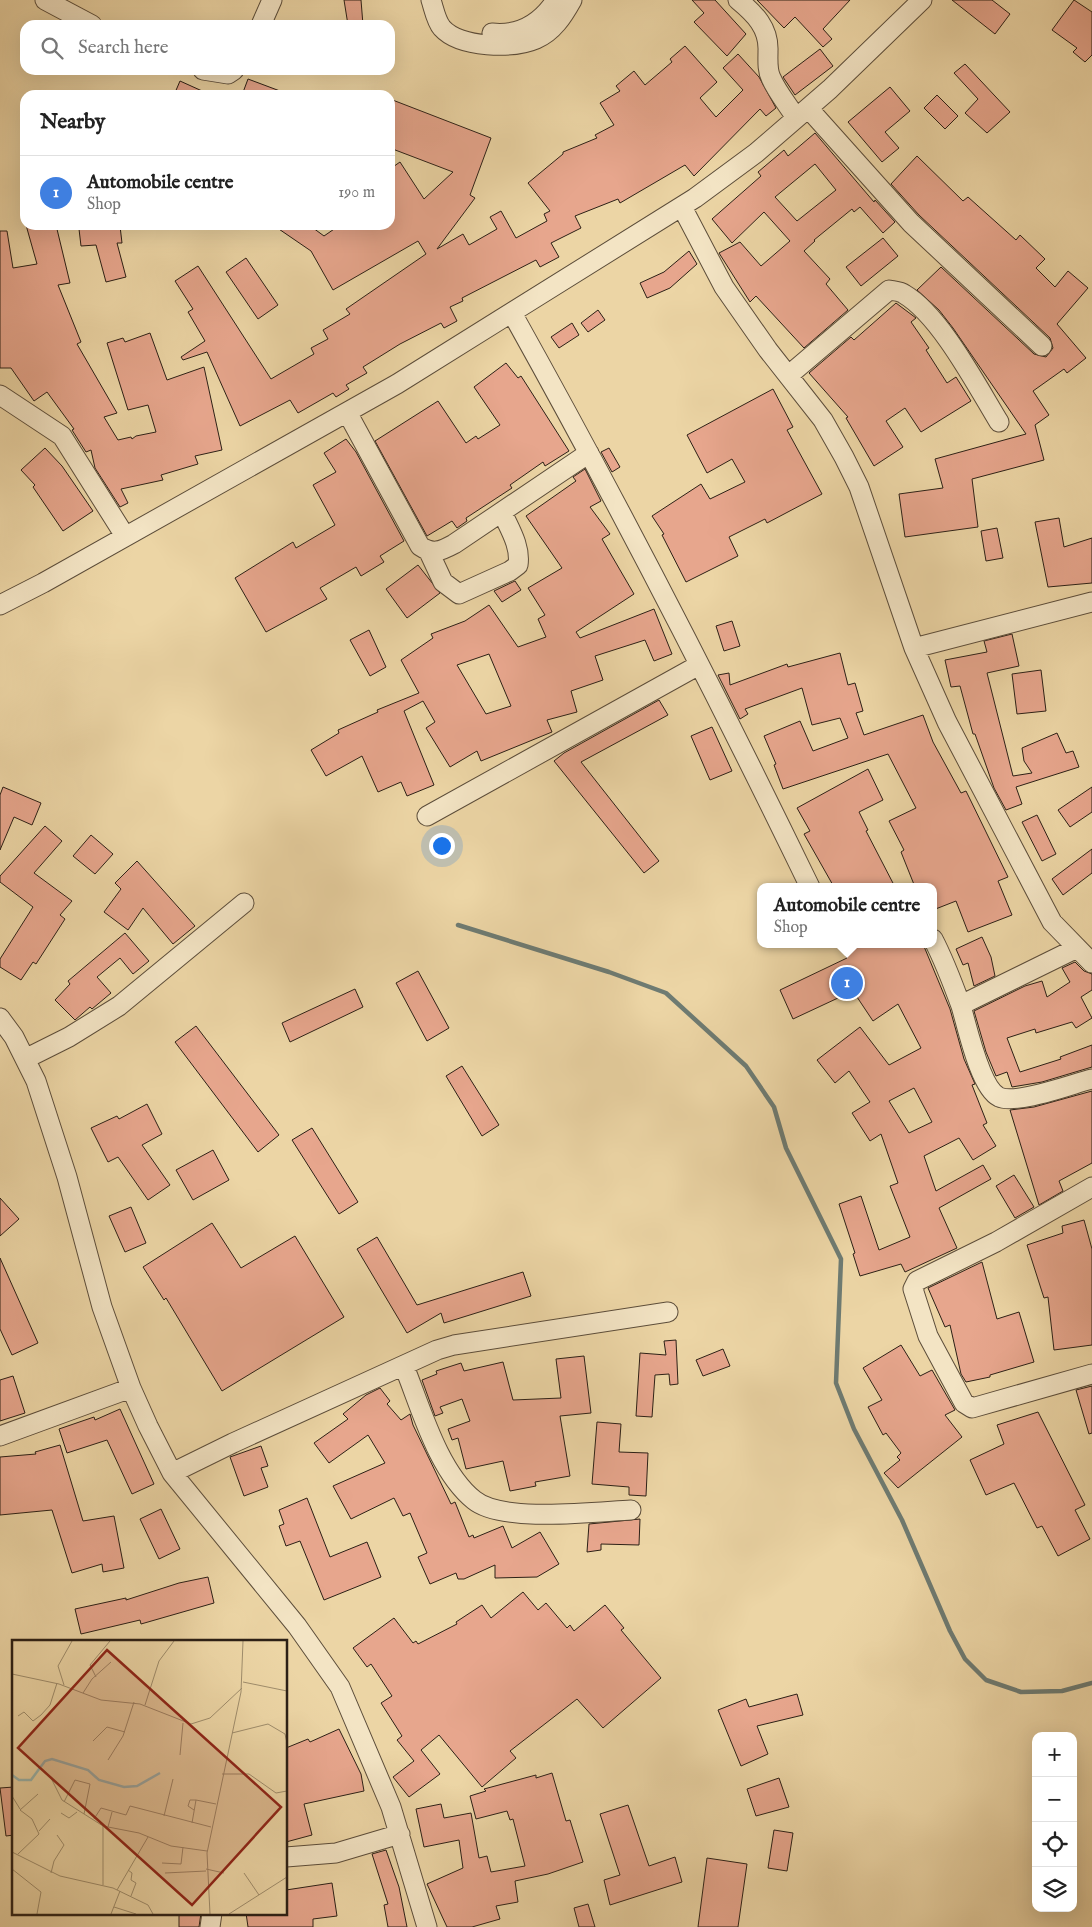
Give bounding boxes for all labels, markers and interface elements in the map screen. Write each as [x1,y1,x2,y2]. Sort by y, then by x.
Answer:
search box [20,20,395,75]
icon: search [38,34,66,62]
text: Search here [78,36,169,60]
text: Nearby [40,109,105,136]
text: Automobile centre [87,171,234,195]
text: 1 [53,183,59,203]
text: 190 m [338,183,375,203]
text: Shop [87,195,121,215]
your location [429,833,455,859]
popup [757,883,937,948]
text: Automobile centre [774,894,920,918]
text: Shop [774,918,808,938]
pin: 1 [831,964,863,1002]
inset map [12,1640,288,1914]
map controls [1032,1732,1077,1912]
button: + [1032,1732,1077,1777]
button: − [1032,1777,1077,1822]
button: locate [1032,1822,1077,1867]
button: layers [1032,1867,1077,1912]

